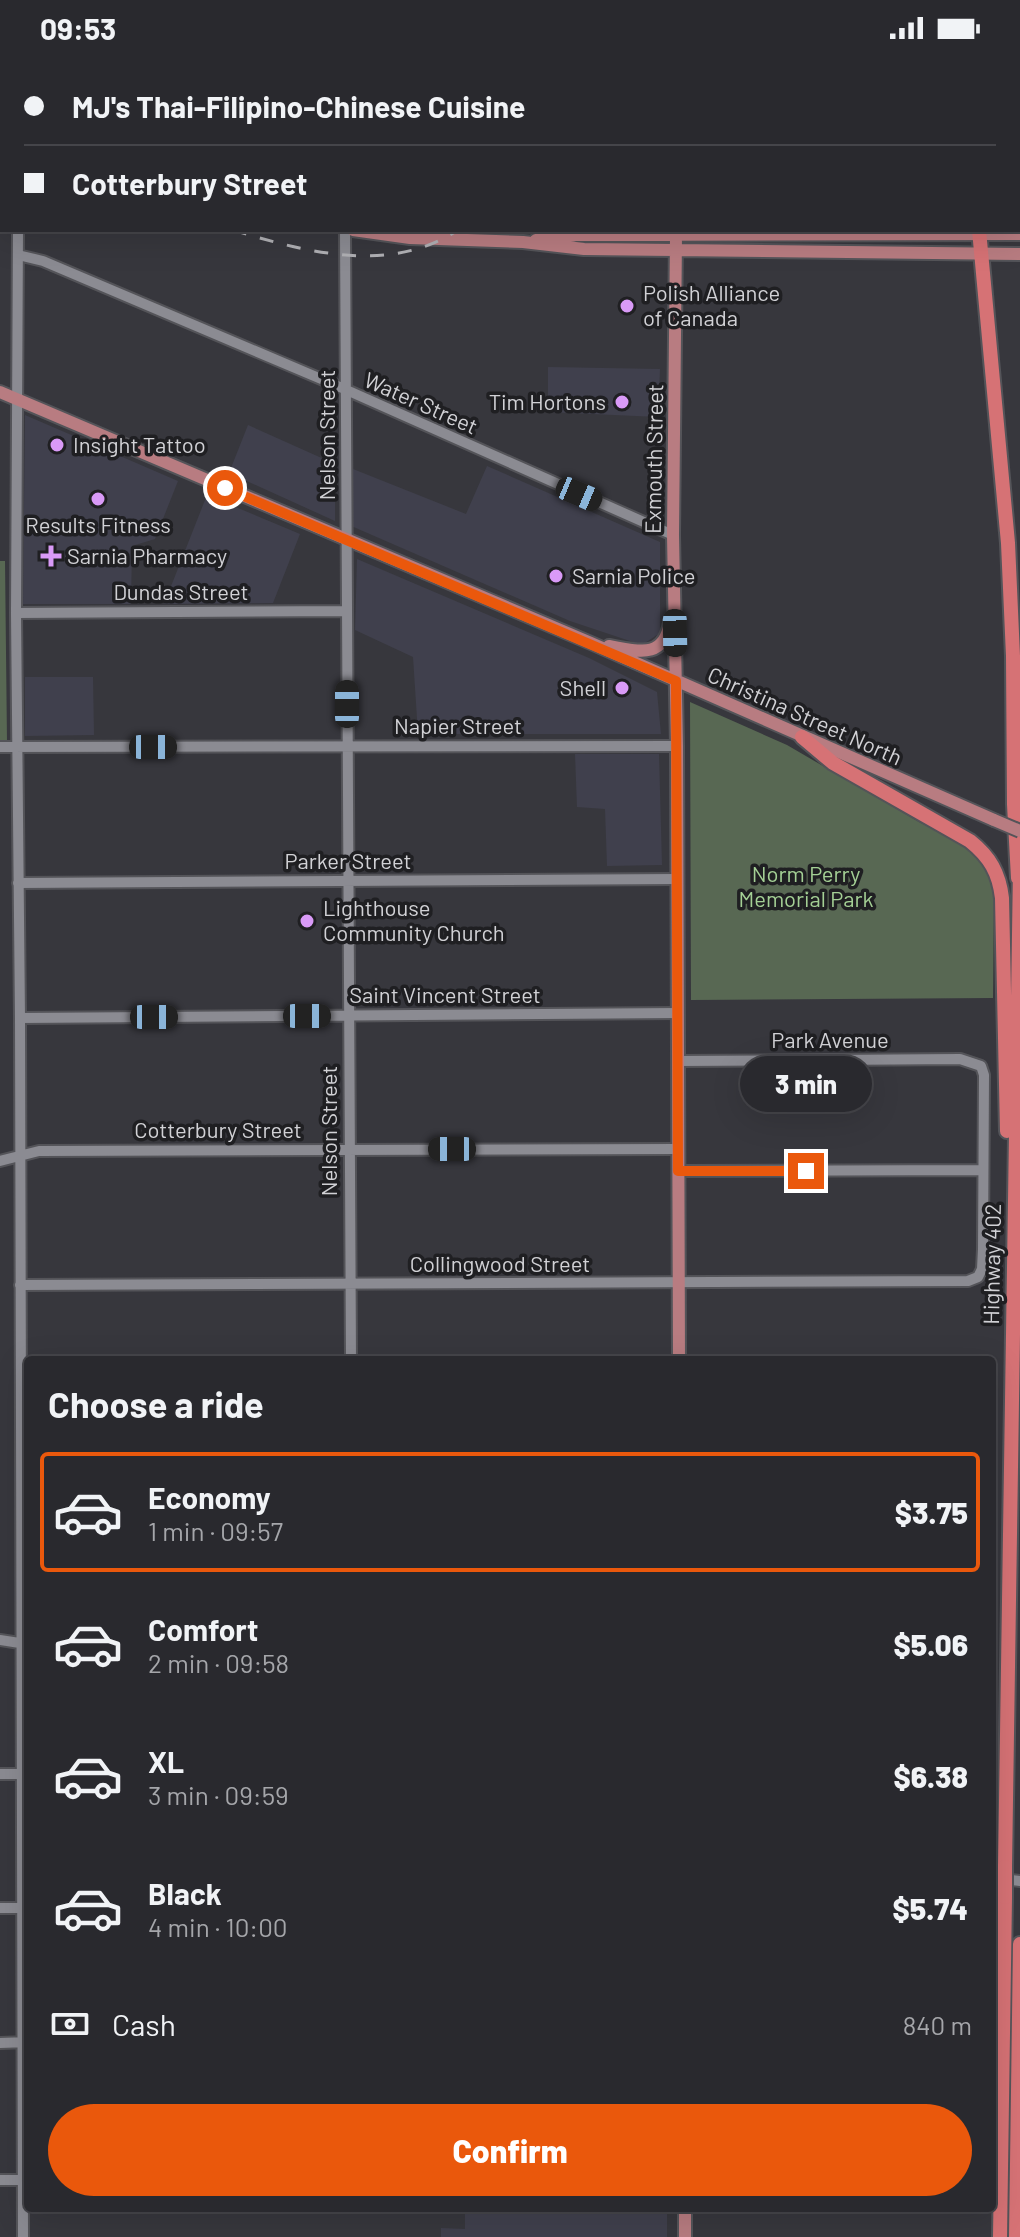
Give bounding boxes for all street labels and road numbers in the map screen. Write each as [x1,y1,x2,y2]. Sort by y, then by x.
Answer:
street label: Water Street [361,366,482,439]
street label: Nelson Street [313,370,339,500]
street label: Exmouth Street [639,384,667,534]
street label: Dundas Street [113,578,249,604]
street label: Christina Street North [704,660,907,770]
street label: Napier Street [394,712,522,738]
street label: Parker Street [284,847,412,873]
street label: Saint Vincent Street [349,981,541,1007]
street label: Park Avenue [771,1026,889,1052]
street label: Nelson Street [315,1066,341,1196]
street label: Cotterbury Street [134,1116,302,1142]
street label: Highway 402 [977,1203,1005,1325]
street label: Collingwood Street [410,1250,590,1276]

